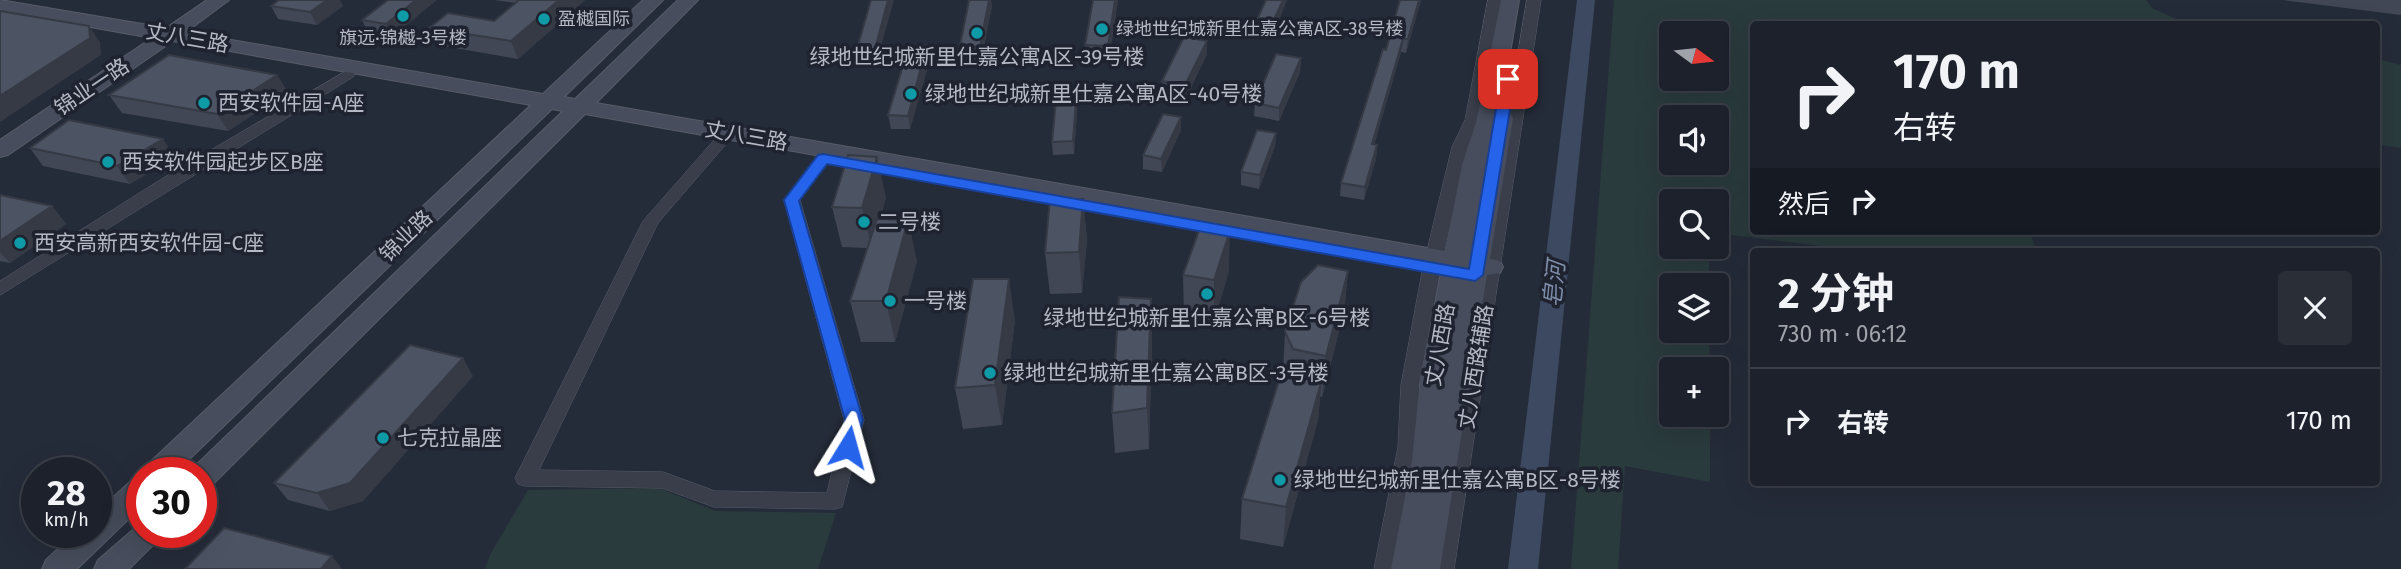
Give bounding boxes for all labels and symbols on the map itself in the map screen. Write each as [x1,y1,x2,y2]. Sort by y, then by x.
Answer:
marker: 旗远·锦樾-3号楼 [395,8,411,24]
place label: 盈樾国际 [558,8,630,30]
marker: 盈樾国际 [536,11,552,27]
street label: 丈八三路 [143,18,231,58]
place label: 绿地世纪城新里仕嘉公寓A区-38号楼 [1116,18,1403,40]
marker: 绿地世纪城新里仕嘉公寓A区-38号楼 [1094,21,1110,37]
north arrow [1659,21,1729,91]
marker: 绿地世纪城新里仕嘉公寓A区-39号楼 [969,25,985,41]
place label: 旗远·锦樾-3号楼 [339,27,467,49]
place label: 绿地世纪城新里仕嘉公寓A区-39号楼 [810,44,1144,70]
pin [1478,49,1538,109]
street label: 锦业一路 [50,53,134,121]
place label: 绿地世纪城新里仕嘉公寓A区-40号楼 [925,81,1262,107]
marker: 绿地世纪城新里仕嘉公寓A区-40号楼 [903,86,919,102]
place label: 西安软件园-A座 [218,90,365,116]
marker: 西安软件园-A座 [196,95,212,111]
street label: 丈八三路 [702,116,790,156]
place label: 西安软件园起步区B座 [122,149,324,175]
marker: 西安软件园起步区B座 [100,154,116,170]
street label: 锦业路 [374,205,438,267]
place label: 二号楼 [878,209,941,235]
marker: 二号楼 [856,214,872,230]
place label: 西安高新西安软件园-C座 [34,230,264,256]
marker: 西安高新西安软件园-C座 [12,235,28,251]
water label: 皂河 [1538,256,1571,308]
marker: 绿地世纪城新里仕嘉公寓B区-6号楼 [1199,286,1215,302]
place label: 一号楼 [904,288,967,314]
marker: 一号楼 [882,293,898,309]
street label: 丈八西路 [1420,301,1460,389]
street label: 丈八西路辅路 [1453,303,1499,431]
place label: 绿地世纪城新里仕嘉公寓B区-6号楼 [1044,305,1370,331]
place label: 绿地世纪城新里仕嘉公寓B区-3号楼 [1004,360,1328,386]
marker: 绿地世纪城新里仕嘉公寓B区-3号楼 [982,365,998,381]
position arrow [811,410,885,484]
place label: 七克拉晶座 [397,425,502,451]
marker: 七克拉晶座 [375,430,391,446]
speed limit sign: 30 [126,457,217,548]
place label: 绿地世纪城新里仕嘉公寓B区-8号楼 [1294,467,1621,493]
marker: 绿地世纪城新里仕嘉公寓B区-8号楼 [1272,472,1288,488]

